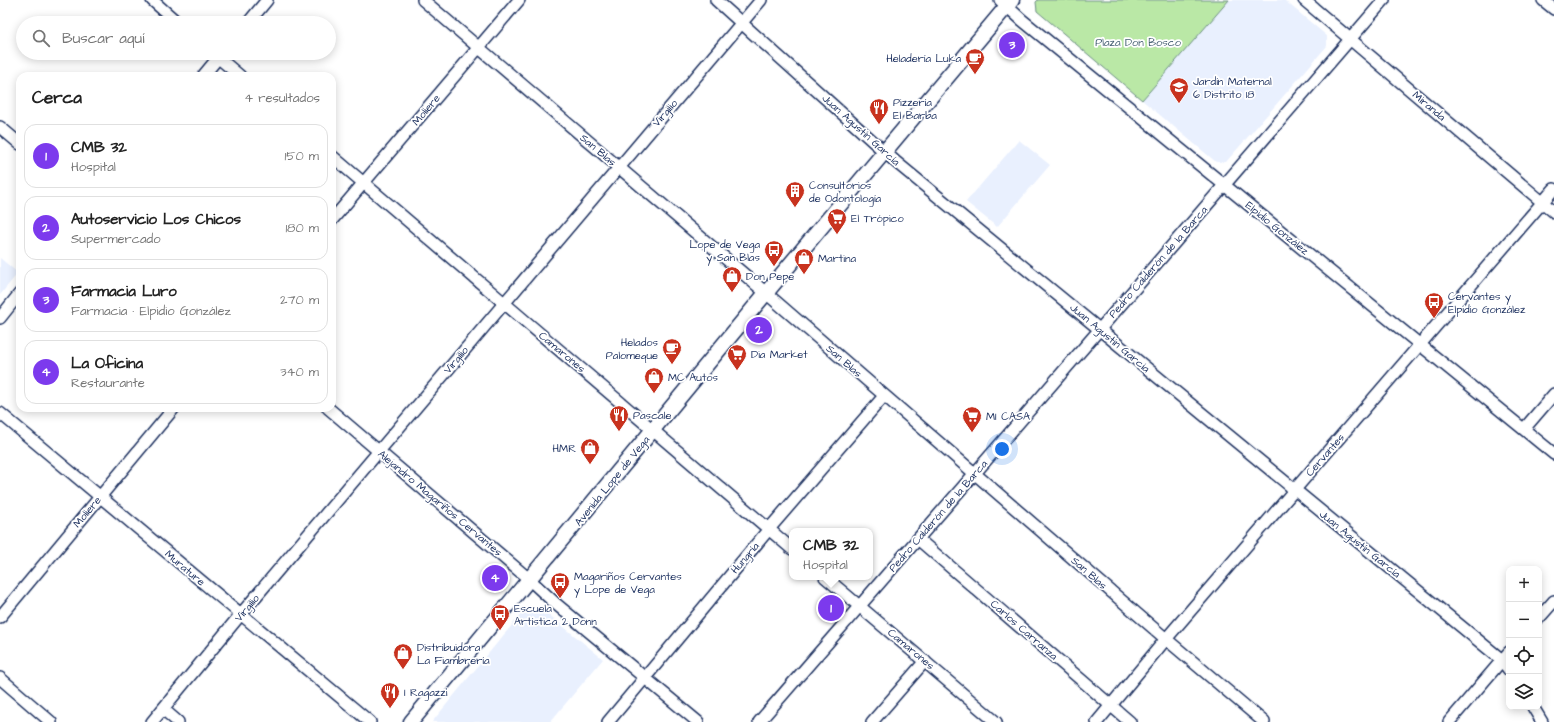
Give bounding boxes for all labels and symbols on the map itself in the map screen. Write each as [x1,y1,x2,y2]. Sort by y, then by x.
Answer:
pin: 3 [999,30,1025,60]
park label: Plaza Don Bosco [1095,35,1182,50]
cafe icon: Heladería Luka [964,47,986,75]
place label: Heladería Luka [886,51,961,66]
place label: Jardín Maternal 6 Distrito 18 [1193,74,1272,102]
school or university icon: Jardín Maternal 6 Distrito 18 [1168,76,1190,104]
street label: Miranda [1409,88,1449,125]
street label: Moliere [408,91,444,129]
street label: Juan Agustín García [818,91,904,170]
place label: Pizzería El Barba [893,95,937,123]
street label: Virgilio [649,96,682,130]
restaurant icon: Pizzería El Barba [868,97,890,125]
street label: San Blas [577,130,620,170]
place label: Consultorios de Odontología [809,178,882,207]
building icon: Consultorios de Odontología [784,180,806,208]
street label: Elpidio González [1242,198,1312,259]
street label: Pedro Calderón de la Barca [1105,202,1211,321]
supermarket icon: El Trópico [826,207,848,235]
place label: El Trópico [851,211,905,226]
place label: Lope de Vega y San Blas [690,237,760,266]
bus stop icon: Lope de Vega y San Blas [763,239,785,267]
shop icon: Martina [793,247,815,275]
place label: Martina [818,251,856,266]
shop icon: Don Pepe [721,265,743,293]
place label: Don Pepe [746,269,794,284]
place label: Cervantes y Elpidio González [1448,289,1526,317]
bus stop icon: Cervantes y Elpidio González [1423,291,1445,319]
street label: Juan Agustín García [1066,300,1154,377]
pin: 2 [746,315,772,345]
street label: Camarones [535,328,589,376]
place label: Helados Palomeque [606,335,658,363]
cafe icon: Helados Palomeque [661,337,683,365]
street label: San Blas [823,341,866,381]
street label: Virgilio [440,342,473,378]
supermarket icon: Dia Market [726,343,748,371]
place label: Dia Market [751,347,808,362]
shop icon: MC Autos [643,366,665,394]
place label: MC Autos [668,370,719,385]
restaurant icon: Pascale [608,404,630,432]
supermarket icon: MI CASA [961,405,983,433]
place label: Pascale [633,408,671,423]
place label: MI CASA [986,409,1030,424]
street label: Cervantes [1302,430,1348,480]
street label: Avenida Lope de Vega [571,432,654,530]
shop icon: HMR [579,437,601,465]
your location [992,439,1012,459]
place label: HMR [552,441,576,456]
street label: Alejandro Magariños Cervantes [374,446,506,561]
street label: Pedro Calderón de la Barca [885,456,991,575]
street label: Moliere [69,493,105,531]
street label: Juan Agustín García [1316,507,1404,582]
street label: Hungría [727,539,764,578]
street label: Murature [162,547,208,589]
street label: San Blas [1068,553,1111,593]
pin: 4 [482,563,508,593]
place label: Magariños Cervantes y Lope de Vega [574,569,682,598]
bus stop icon: Magariños Cervantes y Lope de Vega [549,571,571,599]
street label: Virgilio [231,590,264,626]
pin: 1 [818,593,844,623]
street label: Carlos Carranza [987,596,1061,664]
place label: Escuela Artística 2 Donn [514,601,597,629]
bus stop icon: Escuela Artística 2 Donn [489,603,511,631]
street label: Camarones [884,625,938,673]
place label: Distribuidora La Fiambrería [417,640,490,668]
shop icon: Distribuidora La Fiambrería [392,642,414,670]
restaurant icon: I Ragazzi [379,681,401,709]
place label: I Ragazzi [404,685,448,701]

